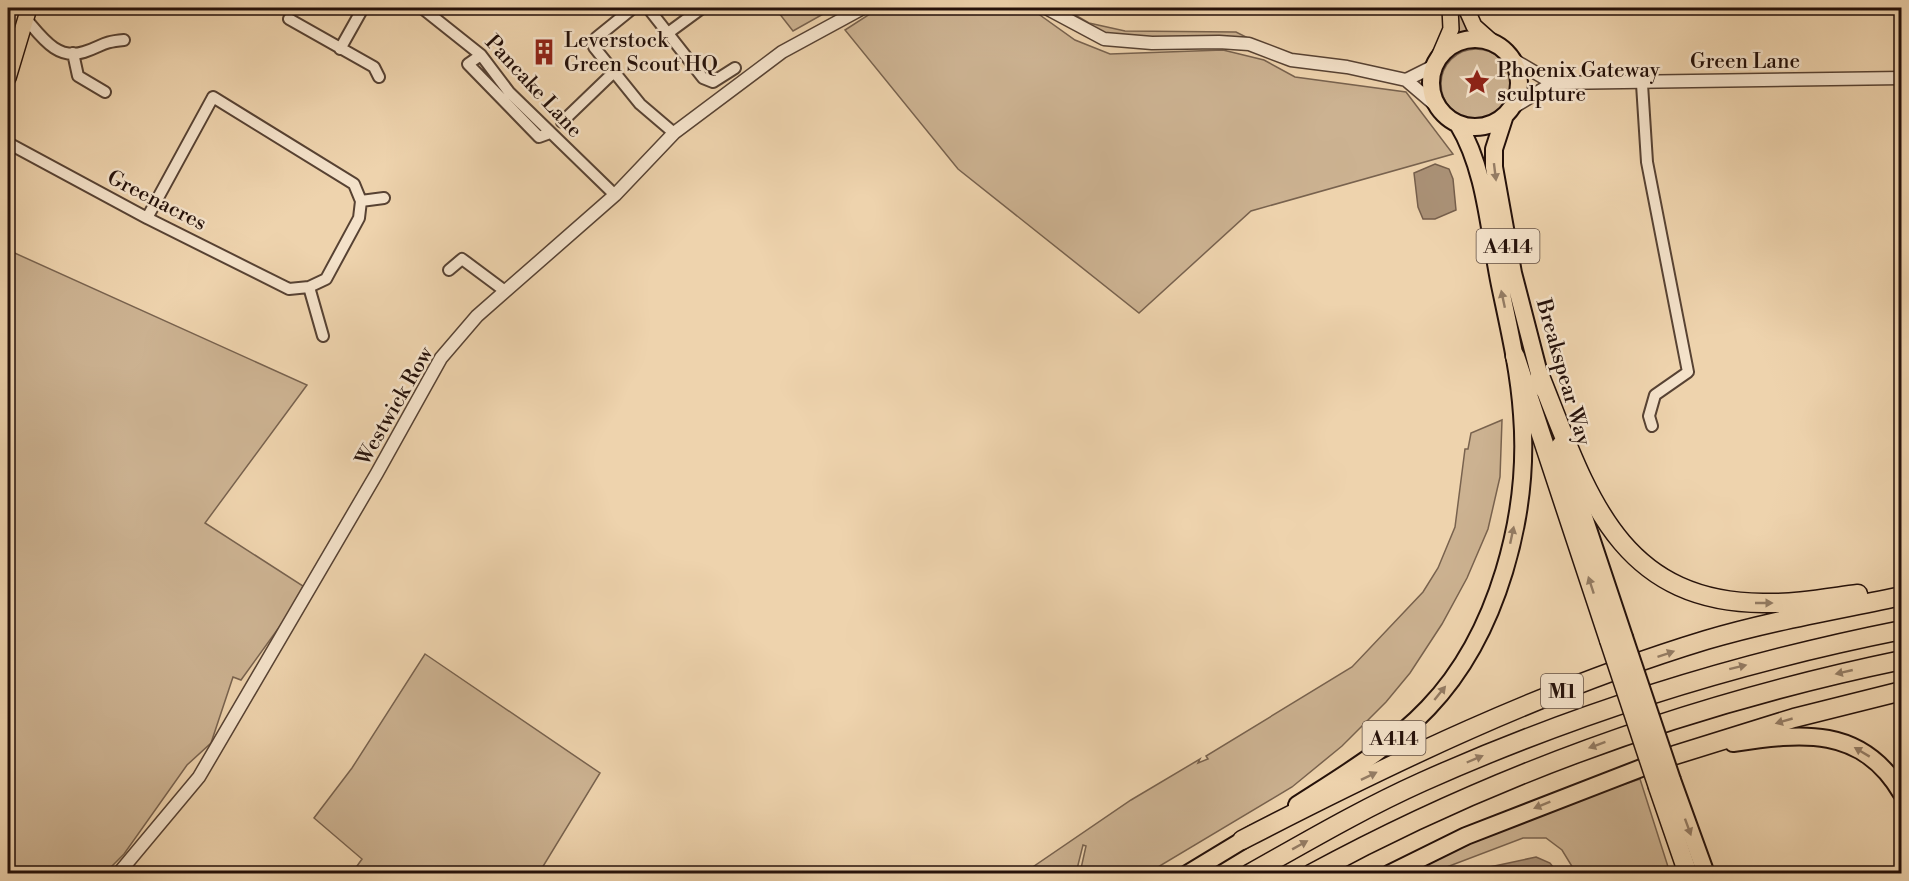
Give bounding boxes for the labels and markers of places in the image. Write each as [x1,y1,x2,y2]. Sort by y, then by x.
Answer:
place label: Leverstock Green Scout HQ [564,28,718,78]
building icon: Leverstock Green Scout HQ [529,37,559,67]
place label: Phoenix Gateway sculpture [1497,58,1661,108]
place icon: Phoenix Gateway sculpture [1462,67,1492,97]

